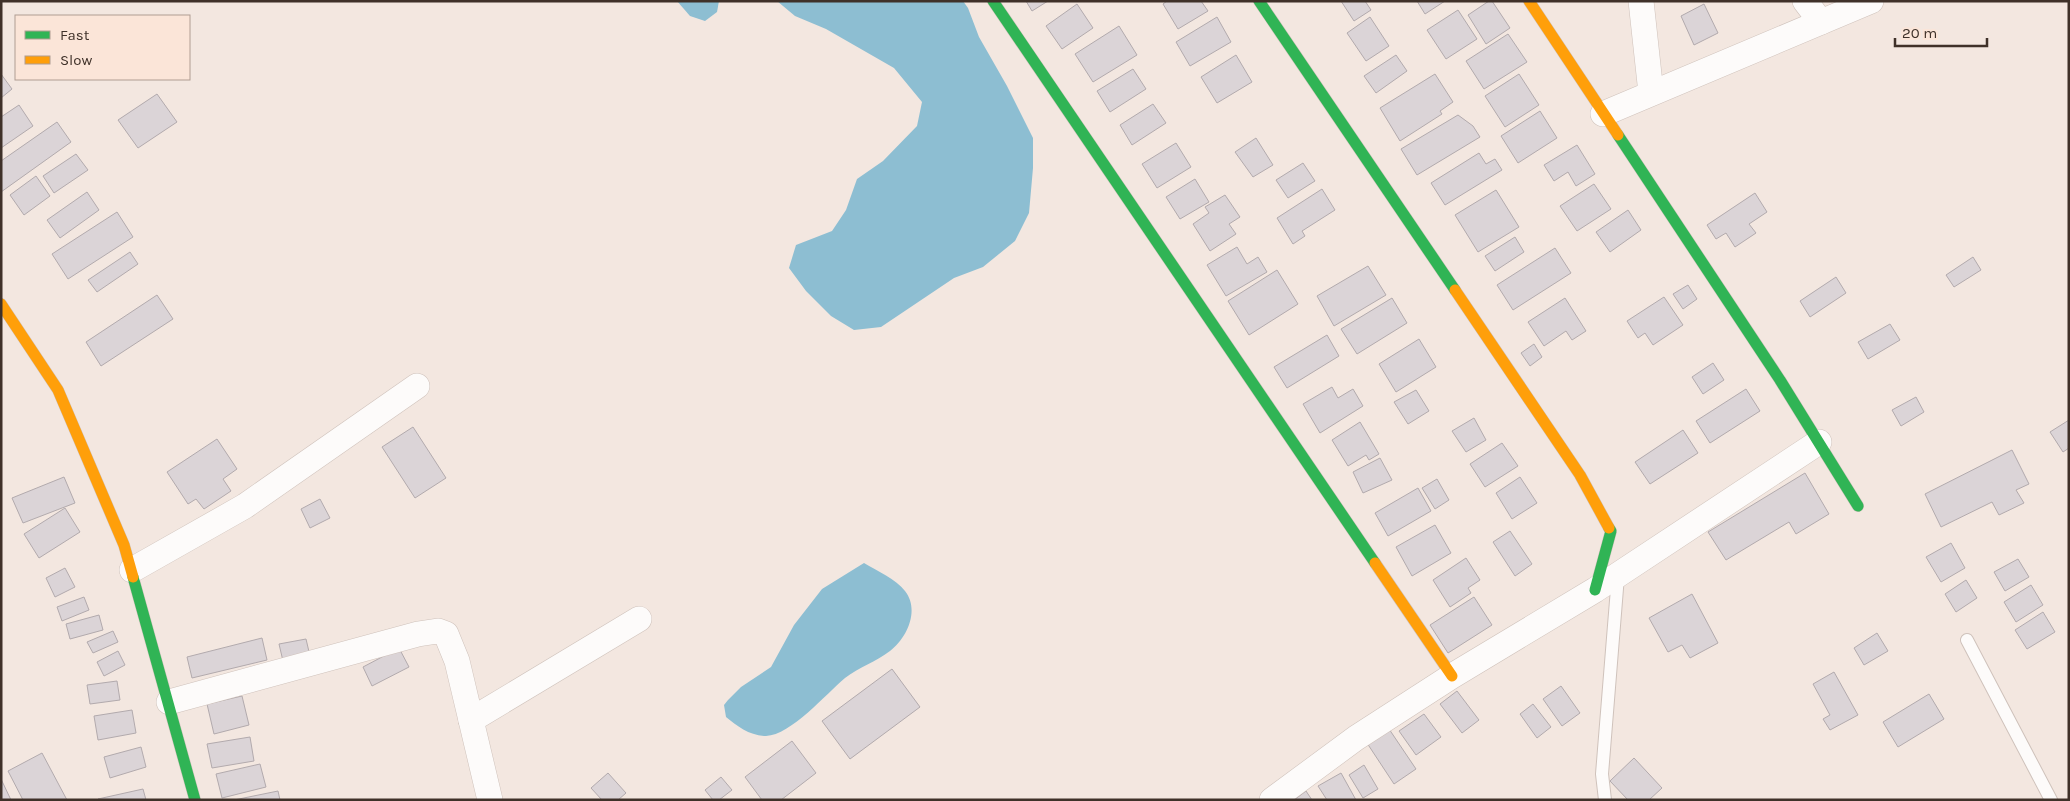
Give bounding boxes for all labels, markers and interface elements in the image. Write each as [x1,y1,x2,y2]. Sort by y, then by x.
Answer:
legend [15,15,190,80]
scale bar [1895,15,1988,47]
text: 20 m [1902,24,1937,42]
text: Fast [60,26,90,44]
text: Slow [60,51,92,69]

